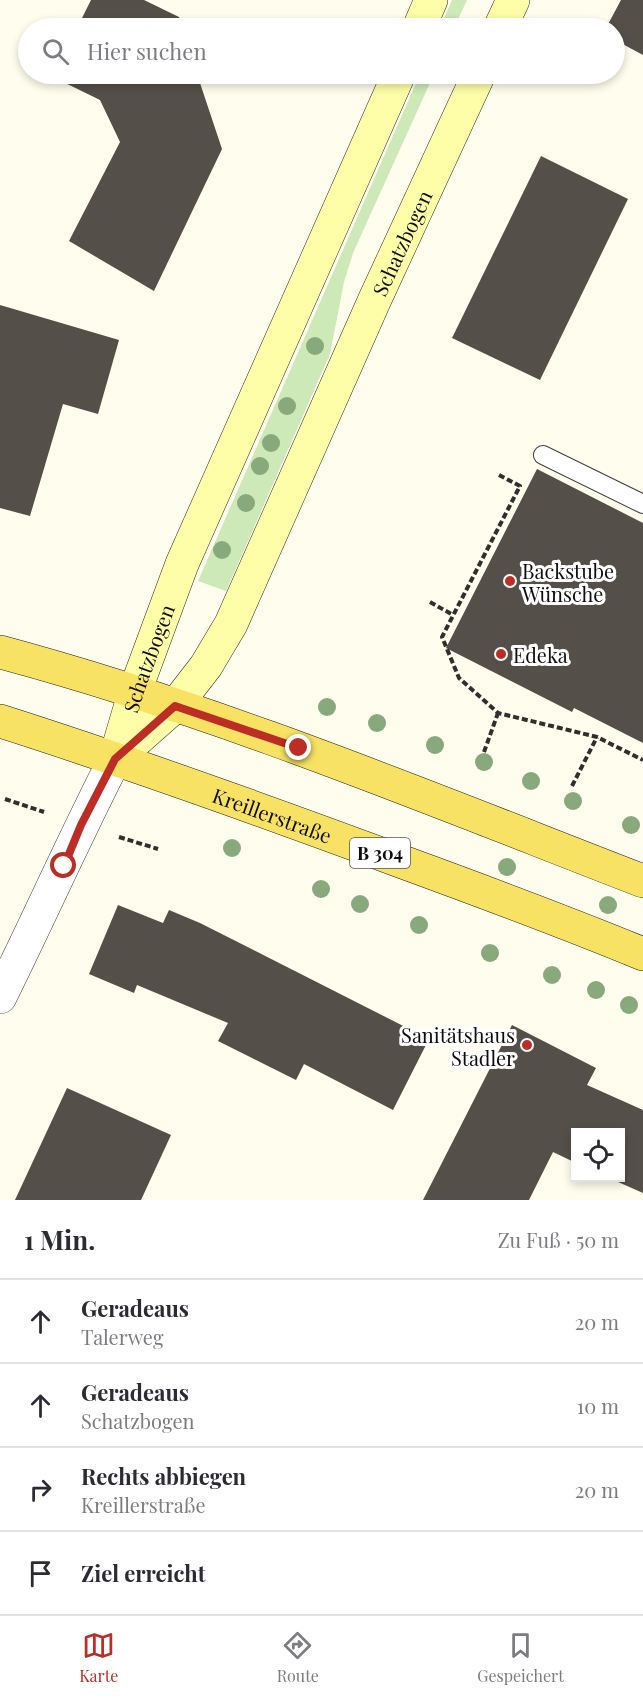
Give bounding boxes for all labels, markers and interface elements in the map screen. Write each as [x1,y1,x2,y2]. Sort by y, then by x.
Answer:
search box [18,18,625,84]
icon: search [39,35,72,68]
text: Hier suchen [87,36,207,66]
street label: Schatzbogen [365,185,437,300]
place label: Backstube Wünsche [521,557,614,607]
marker: Backstube Wünsche [503,574,517,588]
street label: Schatzbogen [116,600,180,716]
place label: Edeka [513,641,568,668]
marker: Edeka [494,647,508,661]
route end [285,734,311,760]
street label: Kreillerstraße [209,781,336,848]
road number: B 304 [350,838,410,868]
route start [50,852,76,878]
place label: Sanitätshaus Stadler [401,1021,515,1071]
marker: Sanitätshaus Stadler [520,1038,534,1052]
map controls [571,1128,625,1182]
button: locate [571,1128,625,1182]
text: 1 Min. [24,1222,95,1257]
text: Zu Fuß · 50 m [498,1226,619,1253]
text: Geradeaus [81,1293,189,1323]
icon: ahead [24,1305,57,1338]
text: 20 m [575,1308,619,1335]
text: Talerweg [81,1323,164,1350]
text: Geradeaus [81,1377,189,1407]
icon: ahead [24,1389,57,1422]
text: 10 m [577,1392,619,1419]
text: Schatzbogen [81,1407,194,1434]
text: Rechts abbiegen [81,1461,246,1491]
icon: right [24,1473,57,1506]
text: 20 m [575,1476,619,1503]
text: Kreillerstraße [81,1491,206,1518]
icon: arrive [24,1557,57,1590]
text: Ziel erreicht [81,1558,205,1588]
tab: Karte [79,1629,118,1686]
tab: Route [277,1629,319,1686]
tab: Gespeichert [477,1629,564,1686]

